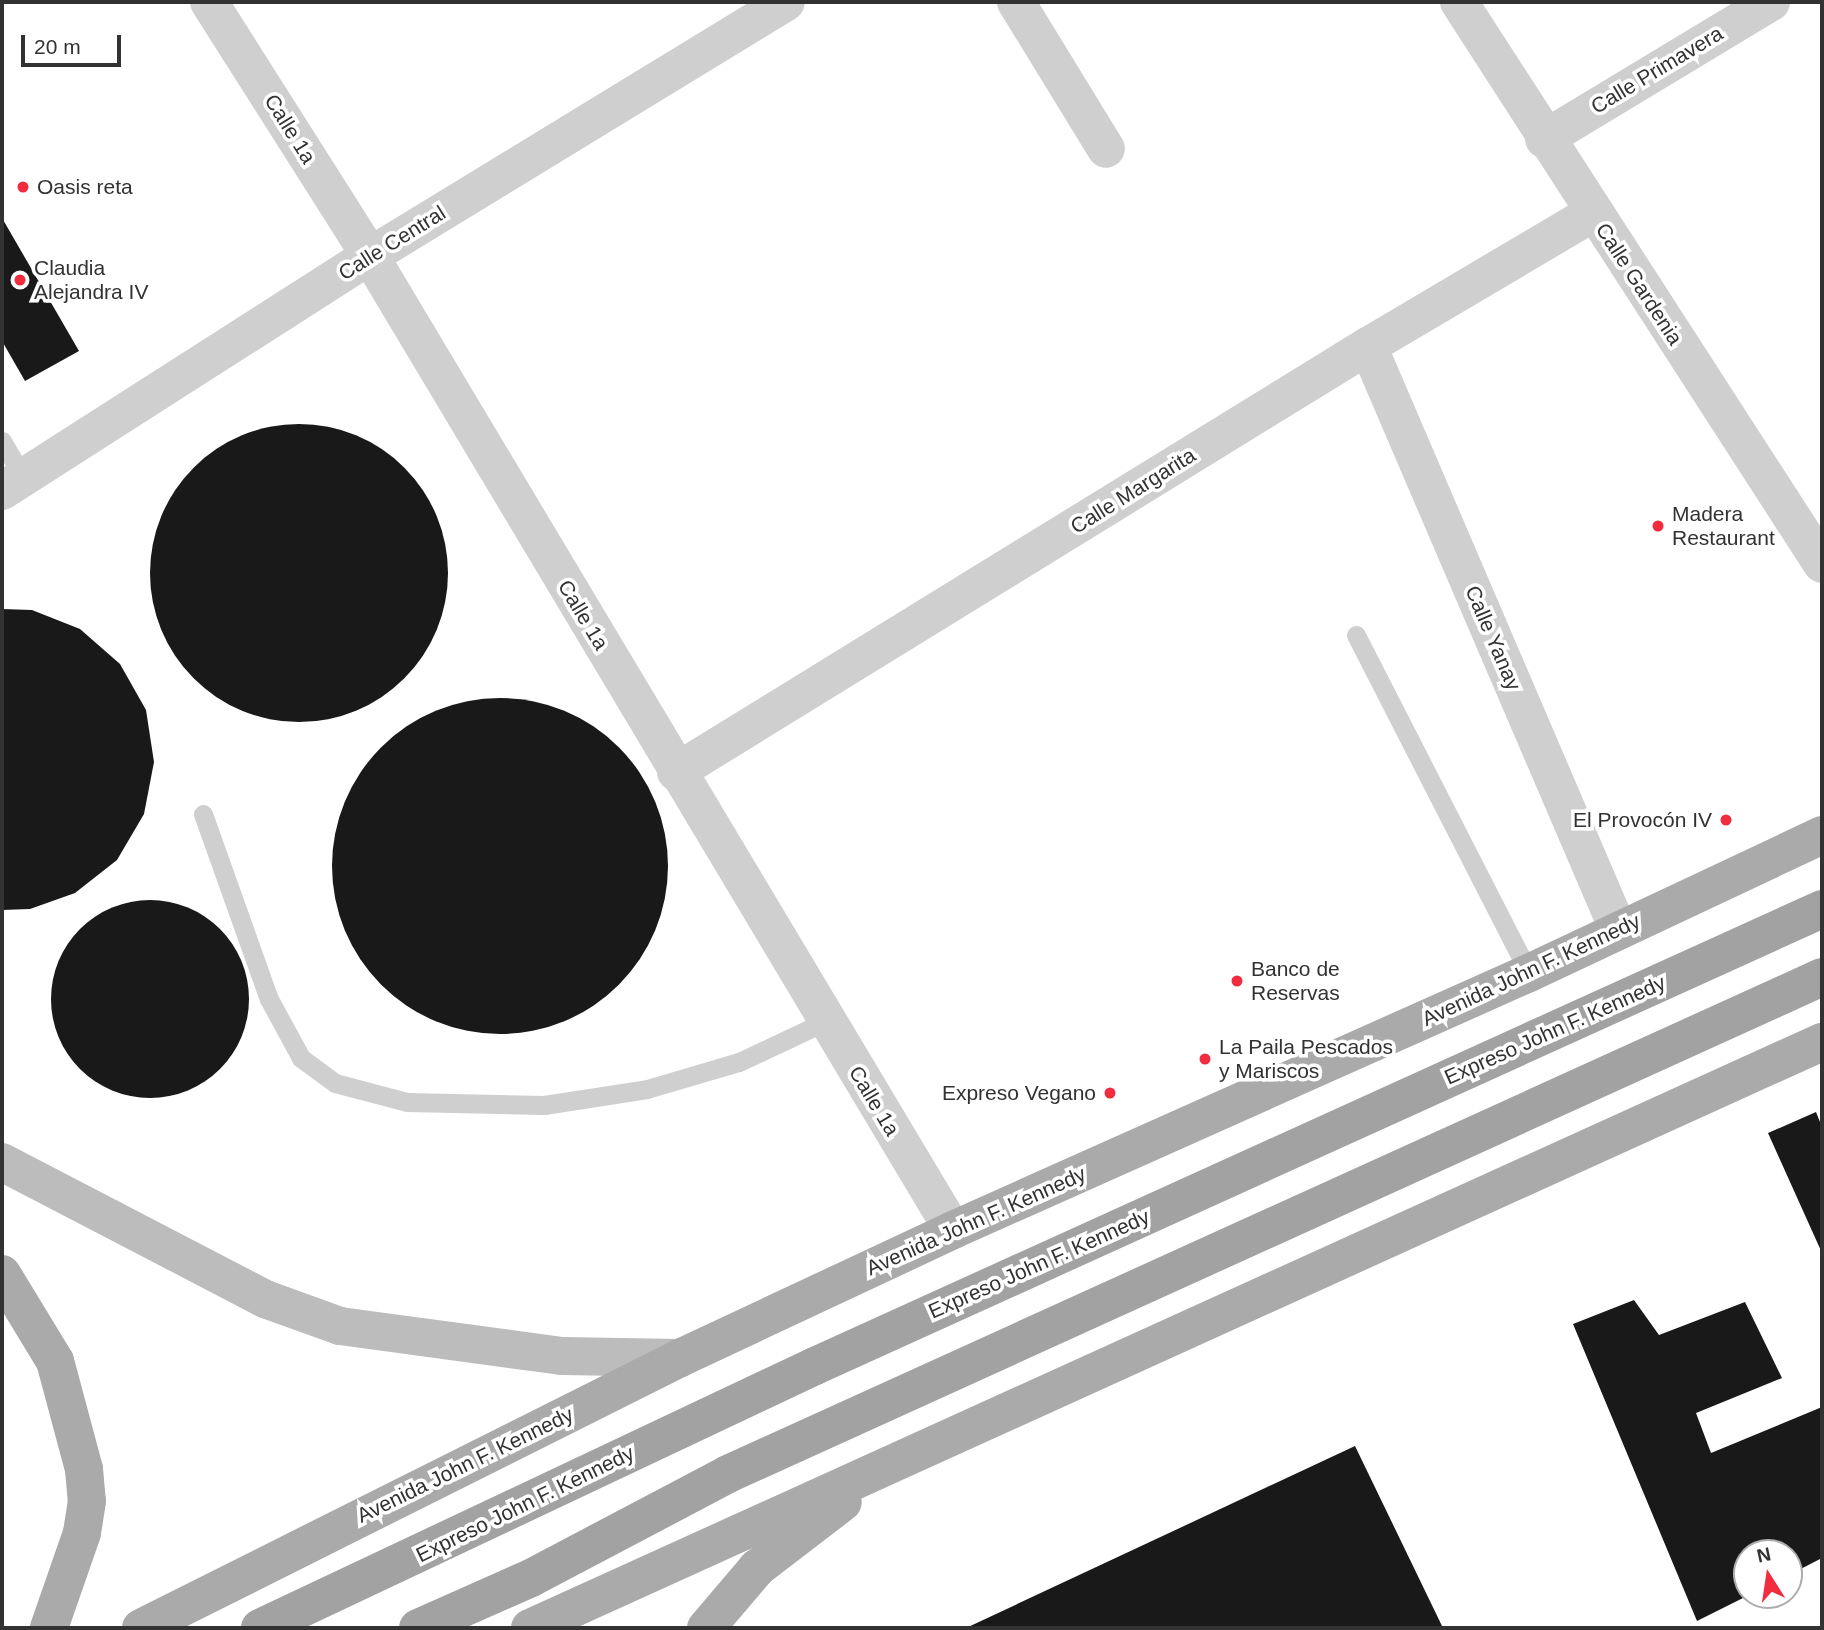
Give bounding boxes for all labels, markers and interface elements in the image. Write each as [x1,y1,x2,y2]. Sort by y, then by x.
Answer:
scale bar [24,21,124,65]
street label: Calle Primavera [1586,21,1728,119]
text: 20 m [34,35,81,58]
street label: Calle 1a [259,90,321,168]
place label: Oasis reta [37,174,133,200]
marker: Oasis reta [15,179,31,195]
street label: Calle Central [334,200,450,286]
street label: Calle Gardenia [1590,218,1688,350]
place label: Claudia Alejandra IV [34,255,148,305]
marker: Claudia Alejandra IV [12,272,28,288]
street label: Calle Margarita [1066,443,1200,539]
place label: Madera Restaurant [1672,501,1775,551]
marker: Madera Restaurant [1650,518,1666,534]
street label: Calle 1a [552,575,614,655]
street label: Calle Yanay [1460,582,1526,694]
place label: El Provocón IV [1573,807,1712,833]
marker: El Provocón IV [1718,812,1734,828]
street label: Avenida John F. Kennedy [1418,908,1644,1032]
place label: Banco de Reservas [1251,956,1340,1006]
street label: Expreso John F. Kennedy [1441,970,1669,1090]
marker: Banco de Reservas [1229,973,1245,989]
place label: La Paila Pescados y Mariscos [1219,1034,1393,1084]
marker: La Paila Pescados y Mariscos [1197,1051,1213,1067]
street label: Calle 1a [843,1061,905,1141]
place label: Expreso Vegano [942,1080,1096,1106]
marker: Expreso Vegano [1102,1085,1118,1101]
street label: Avenida John F. Kennedy [862,1161,1090,1281]
street label: Expreso John F. Kennedy [925,1204,1153,1324]
street label: Avenida John F. Kennedy [353,1402,577,1528]
street label: Expreso John F. Kennedy [412,1440,638,1568]
north arrow [1733,1539,1803,1609]
text: N [1755,1543,1773,1567]

